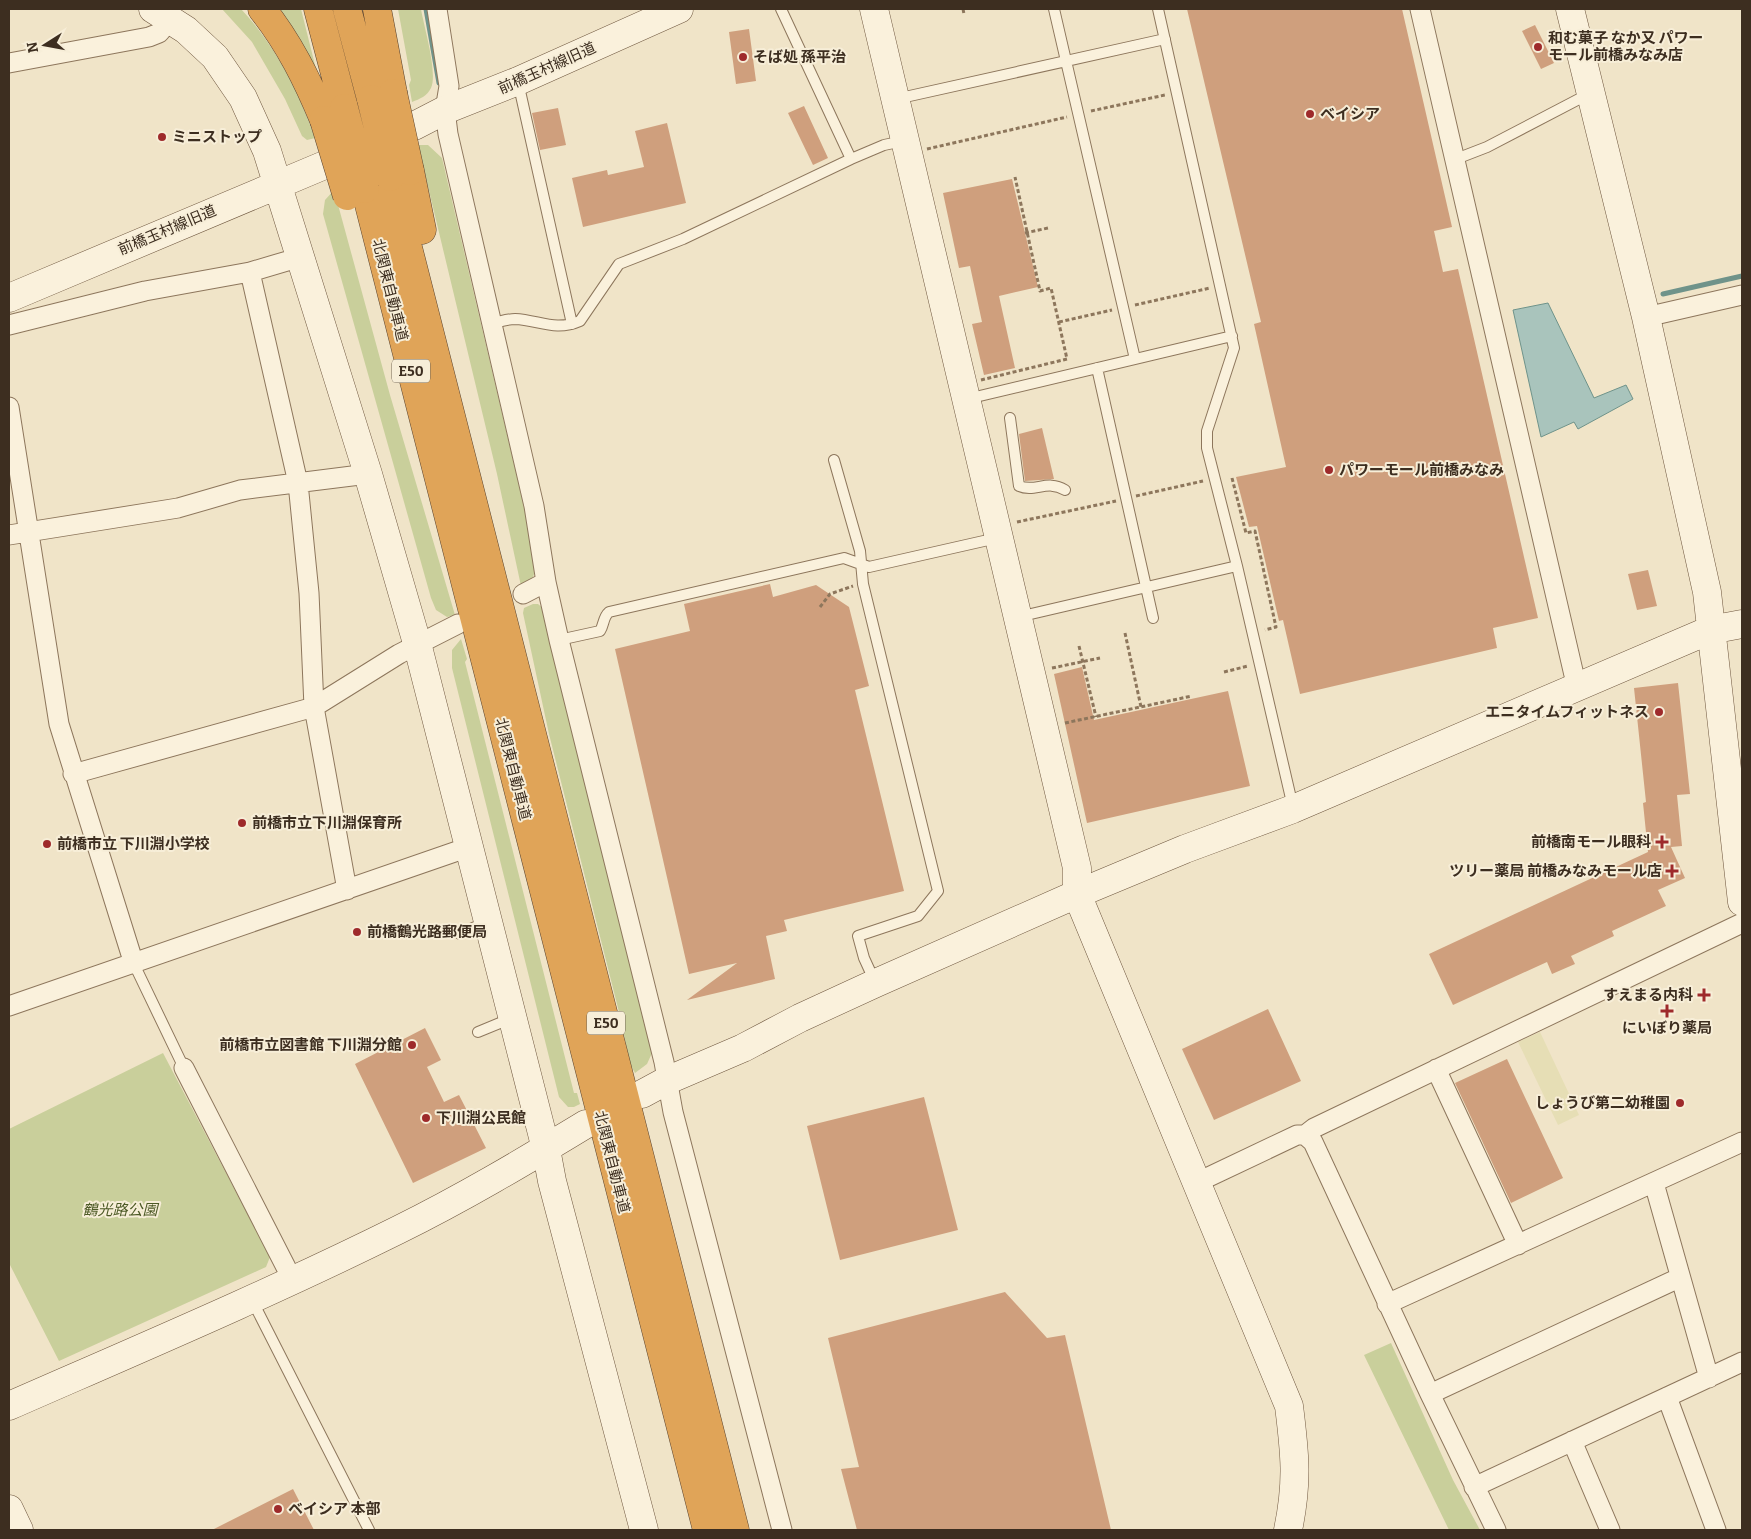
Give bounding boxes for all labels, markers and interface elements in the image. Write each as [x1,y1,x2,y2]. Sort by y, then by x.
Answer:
north arrow [20,20,70,70]
place label: 和む菓子 なか又 パワー モール前橋みなみ店 [1548,29,1703,64]
street label: 前橋玉村線旧道 [495,38,599,98]
text: N [23,40,42,54]
marker: 和む菓子 なか又 パワー モール前橋みなみ店 [1532,41,1544,53]
place label: そば処 孫平治 [753,48,847,66]
marker: そば処 孫平治 [737,51,749,63]
place label: ベイシア [1320,105,1380,123]
marker: ベイシア [1304,108,1316,120]
place label: ミニストップ [172,128,262,146]
marker: ミニストップ [156,131,168,143]
street label: 前橋玉村線旧道 [115,201,219,259]
street label: 北関東自動車道 [369,237,411,343]
road number: E50 [392,360,430,382]
place label: パワーモール前橋みなみ [1339,461,1504,479]
marker: パワーモール前橋みなみ [1323,464,1335,476]
place label: エニタイムフィットネス [1485,703,1649,721]
marker: エニタイムフィットネス [1653,706,1665,718]
street label: 北関東自動車道 [492,716,534,822]
place label: 前橋市立下川淵保育所 [252,814,402,832]
marker: 前橋市立下川淵保育所 [236,817,248,829]
place label: 前橋南モール眼科 [1531,833,1651,851]
place label: 前橋市立 下川淵小学校 [57,835,210,853]
marker: 前橋南モール眼科 [1655,835,1669,849]
marker: 前橋市立 下川淵小学校 [41,838,53,850]
place label: ツリー薬局 前橋みなみモール店 [1449,862,1662,880]
marker: ツリー薬局 前橋みなみモール店 [1666,865,1678,877]
place label: 前橋鶴光路郵便局 [367,923,487,941]
marker: 前橋鶴光路郵便局 [351,926,363,938]
place label: すえまる内科 [1603,986,1693,1004]
marker: すえまる内科 [1697,988,1711,1002]
marker: にいぼり薬局 [1661,1005,1673,1017]
road number: E50 [587,1011,625,1034]
place label: にいぼり薬局 [1622,1019,1712,1037]
place label: 前橋市立図書館 下川淵分館 [219,1036,402,1054]
marker: 前橋市立図書館 下川淵分館 [406,1039,418,1051]
place label: しょうび第二幼稚園 [1535,1094,1670,1112]
marker: しょうび第二幼稚園 [1674,1097,1686,1109]
place label: 下川淵公民館 [436,1109,526,1127]
street label: 北関東自動車道 [591,1109,633,1215]
marker: 下川淵公民館 [420,1112,432,1124]
park label: 鶴光路公園 [82,1201,159,1219]
place label: ベイシア 本部 [288,1500,381,1518]
marker: ベイシア 本部 [272,1503,284,1515]

